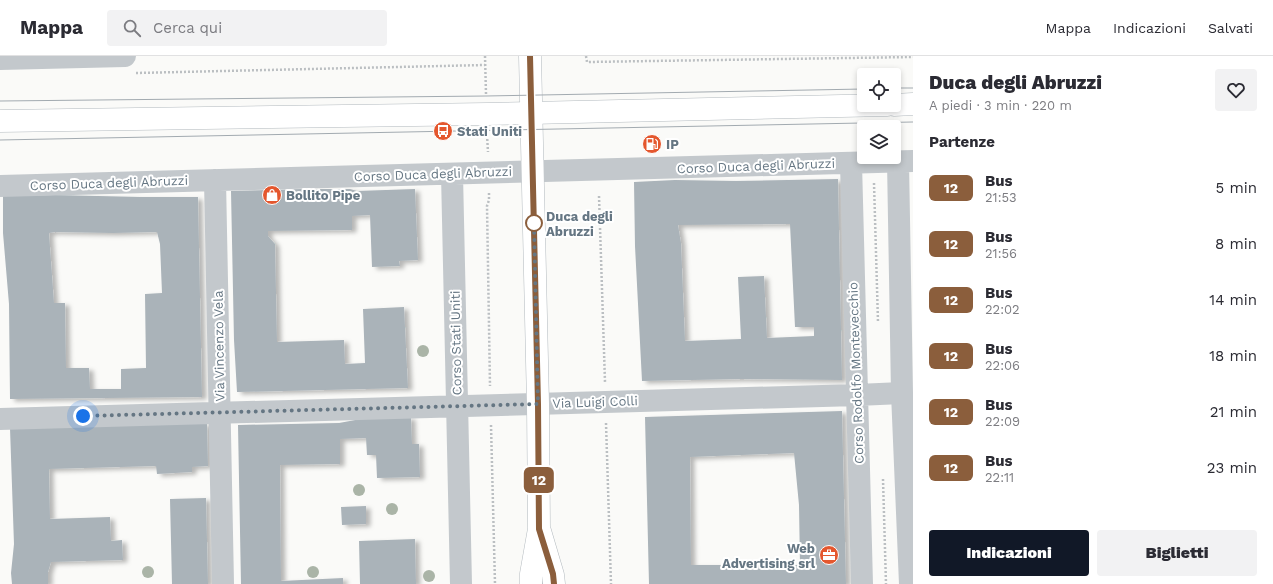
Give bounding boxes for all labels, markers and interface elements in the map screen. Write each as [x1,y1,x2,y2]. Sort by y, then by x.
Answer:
search box [107,10,387,46]
text: Mappa [20,16,83,39]
icon: search [121,17,143,39]
text: Cerca qui [153,19,222,37]
text: Mappa [1046,20,1091,36]
text: Indicazioni [1113,20,1186,36]
text: Salvati [1208,20,1253,36]
map controls [857,68,901,164]
button: locate [857,68,901,112]
button: heart [1215,69,1257,111]
text: Duca degli Abruzzi [929,71,1102,94]
text: A piedi · 3 min · 220 m [929,98,1072,113]
bus stop icon: Stati Uniti [432,120,454,142]
button: layers [857,120,901,164]
place label: Stati Uniti [457,124,522,139]
fuel station icon: IP [641,133,663,155]
text: Partenze [929,133,995,151]
place label: IP [666,137,679,152]
street label: Corso Duca degli Abruzzi [677,156,835,176]
street label: Corso Duca degli Abruzzi [354,164,512,184]
text: Bus [985,172,1013,190]
street label: Corso Duca degli Abruzzi [30,173,188,193]
text: 5 min [1216,179,1257,197]
text: 12 [944,180,958,196]
shop icon: Bollito Pipe [261,184,283,206]
place label: Bollito Pipe [286,188,361,203]
text: 21:53 [985,190,1017,205]
place label: Duca degli Abruzzi [546,209,613,239]
marker: Duca degli Abruzzi [525,214,543,232]
text: Bus [985,228,1013,246]
text: 8 min [1215,235,1257,253]
text: 12 [944,236,958,252]
text: 21:56 [985,246,1017,261]
street label: Corso Rodolfo Montevecchio [845,282,867,464]
text: Bus [985,284,1013,302]
street label: Via Vincenzo Vela [211,290,227,402]
street label: Corso Stati Uniti [448,291,464,395]
text: 14 min [1209,291,1257,309]
text: 12 [944,292,958,308]
text: 22:02 [985,302,1020,317]
text: Bus [985,340,1013,358]
text: 18 min [1209,347,1257,365]
text: 12 [944,348,958,364]
text: 22:06 [985,358,1020,373]
street label: Via Luigi Colli [552,393,638,411]
text: Bus [985,396,1013,414]
text: 21 min [1210,403,1257,421]
text: 12 [944,404,958,420]
your location [73,406,93,426]
text: 22:09 [985,414,1020,429]
text: Bus [985,452,1013,470]
text: 23 min [1207,459,1257,477]
text: 12 [944,460,958,476]
line badge: 12 [521,467,557,493]
text: 22:11 [985,470,1014,485]
text: 12 [532,472,546,488]
button: Indicazioni [929,530,1089,576]
button: Biglietti [1097,530,1257,576]
place label: Web Advertising srl [722,541,816,571]
office icon: Web Advertising srl [818,544,840,566]

